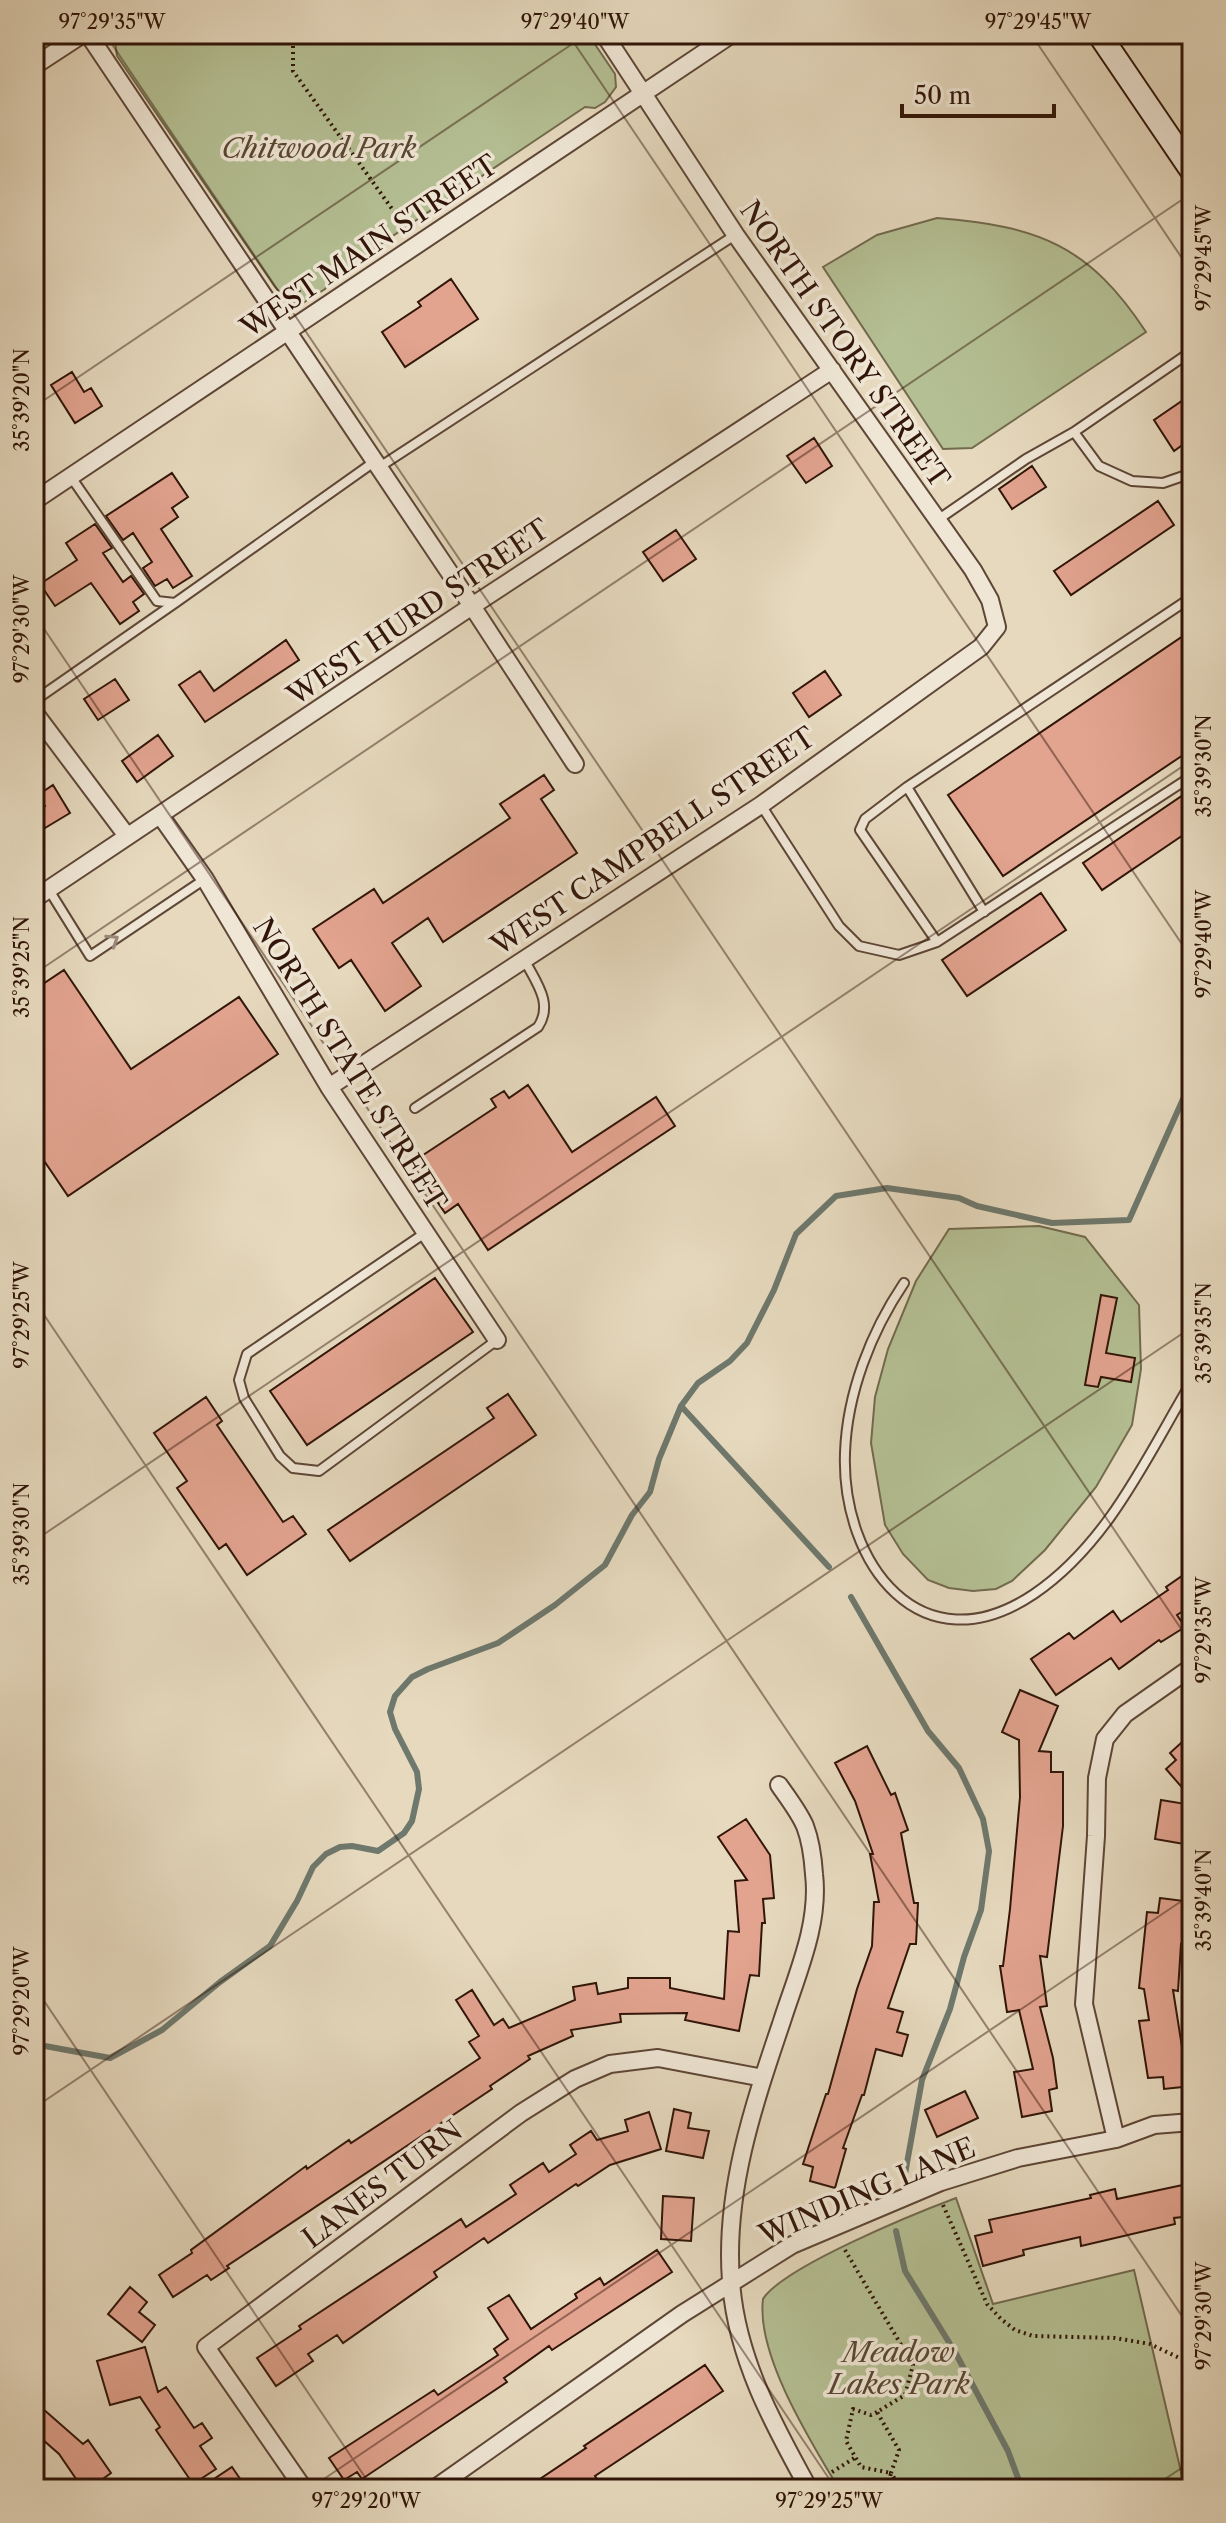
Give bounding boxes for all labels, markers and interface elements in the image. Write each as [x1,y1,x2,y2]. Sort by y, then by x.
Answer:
text: 97°29'35"W [59,10,167,34]
text: 97°29'40"W [521,10,630,34]
text: 97°29'45"W [985,10,1092,34]
scale bar [902,68,1054,118]
text: 50 m [914,81,971,110]
park label: Chitwood Park [221,131,417,165]
street label: WEST MAIN STREET [233,147,504,345]
street label: NORTH STORY STREET [733,194,957,494]
text: 97°29'45"W [1192,204,1216,311]
text: 35°39'20"N [10,348,34,452]
street label: WEST HURD STREET [280,512,555,713]
text: 97°29'30"W [10,574,34,683]
text: 35°39'30"N [1192,714,1216,818]
street label: WEST CAMPBELL STREET [484,720,821,963]
text: 97°29'40"W [1192,889,1216,998]
street label: NORTH STATE STREET [246,912,454,1216]
text: 35°39'25"N [10,916,34,1018]
one-way arrow [105,935,119,950]
text: 97°29'25"W [10,1260,34,1369]
text: 35°39'35"N [1192,1282,1216,1384]
text: 35°39'30"N [10,1482,34,1586]
text: 97°29'35"W [1192,1575,1216,1683]
text: 35°39'40"N [1192,1849,1216,1951]
text: 97°29'20"W [10,1945,34,2056]
street label: LANES TURN [295,2113,469,2255]
street label: WINDING LANE [753,2130,980,2252]
text: 97°29'30"W [1192,2261,1216,2370]
park label: Meadow Lakes Park [826,2335,970,2401]
text: 97°29'20"W [311,2489,422,2513]
text: 97°29'25"W [775,2489,884,2513]

